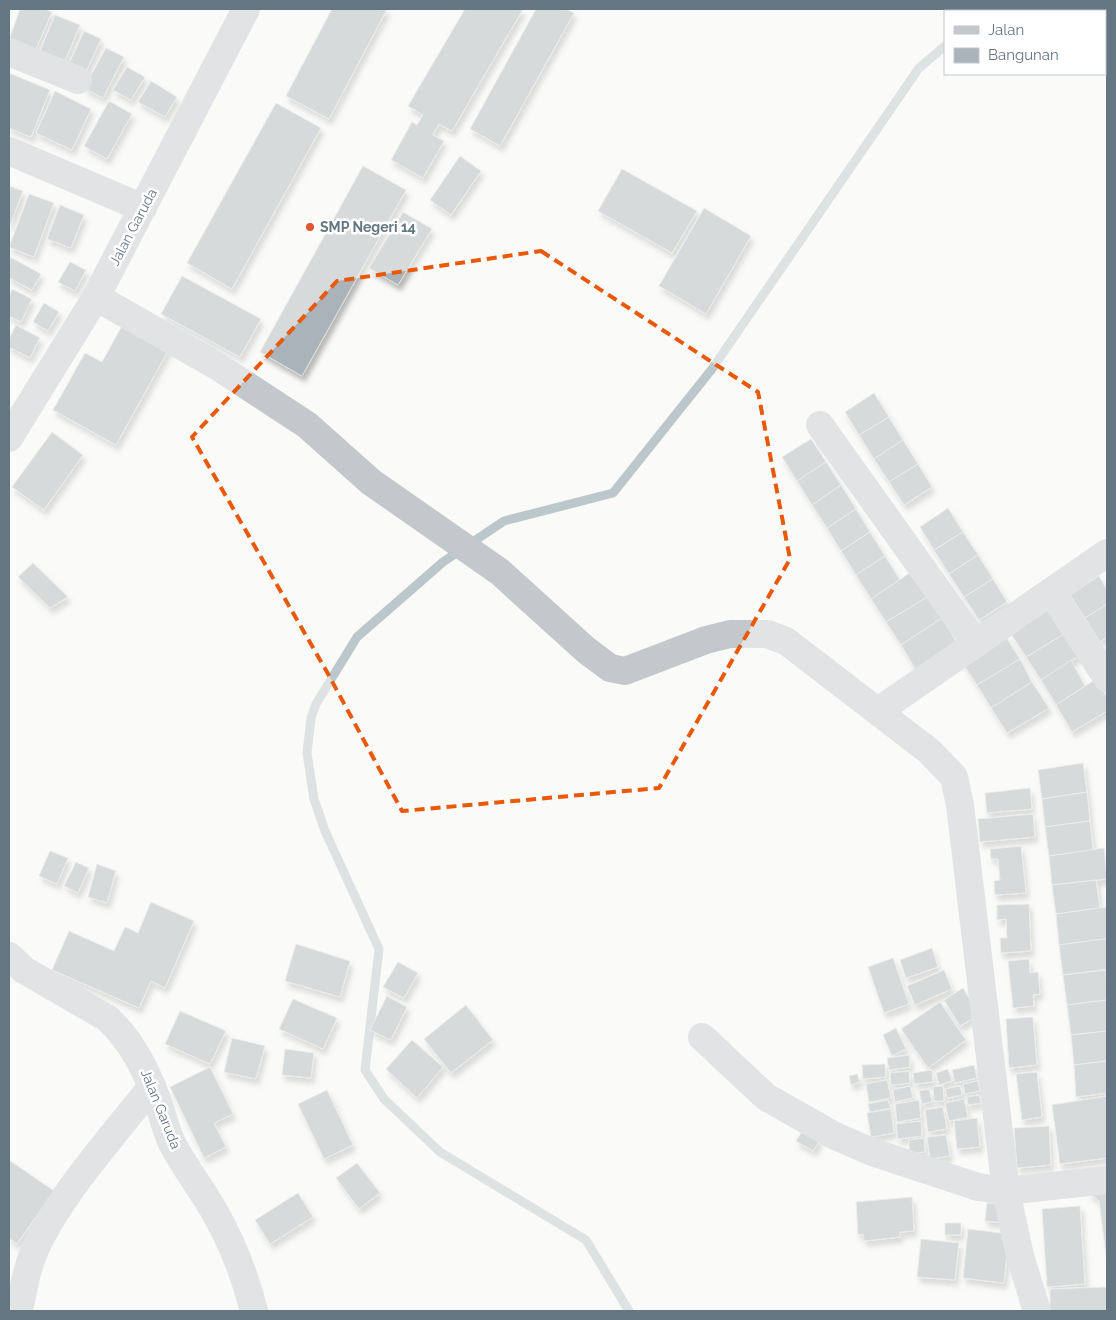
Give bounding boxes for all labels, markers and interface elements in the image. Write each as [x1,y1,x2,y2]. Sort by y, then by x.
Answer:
legend [944,10,1106,75]
text: Jalan [988,21,1024,39]
text: Bangunan [988,46,1059,64]
street label: Jalan Garuda [106,186,160,268]
place label: SMP Negeri 14 [320,219,416,235]
marker: SMP Negeri 14 [304,221,316,233]
street label: Jalan Garuda [138,1067,184,1151]

